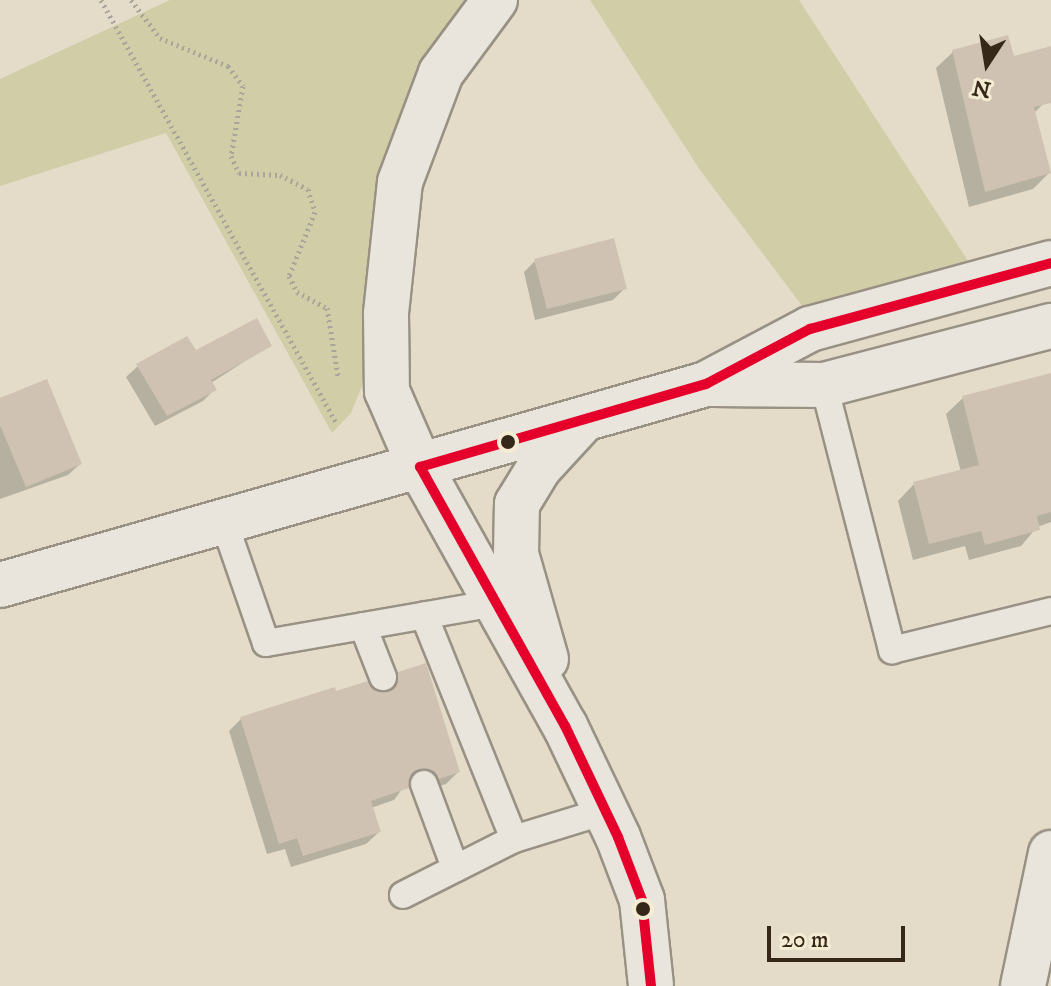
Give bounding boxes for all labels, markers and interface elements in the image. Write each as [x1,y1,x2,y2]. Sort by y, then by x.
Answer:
north arrow [947,24,1027,104]
text: N [970,73,994,103]
unlabelled marker [500,434,516,450]
unlabelled marker [635,901,651,917]
scale bar [771,910,909,960]
text: 20 m [781,925,829,955]

